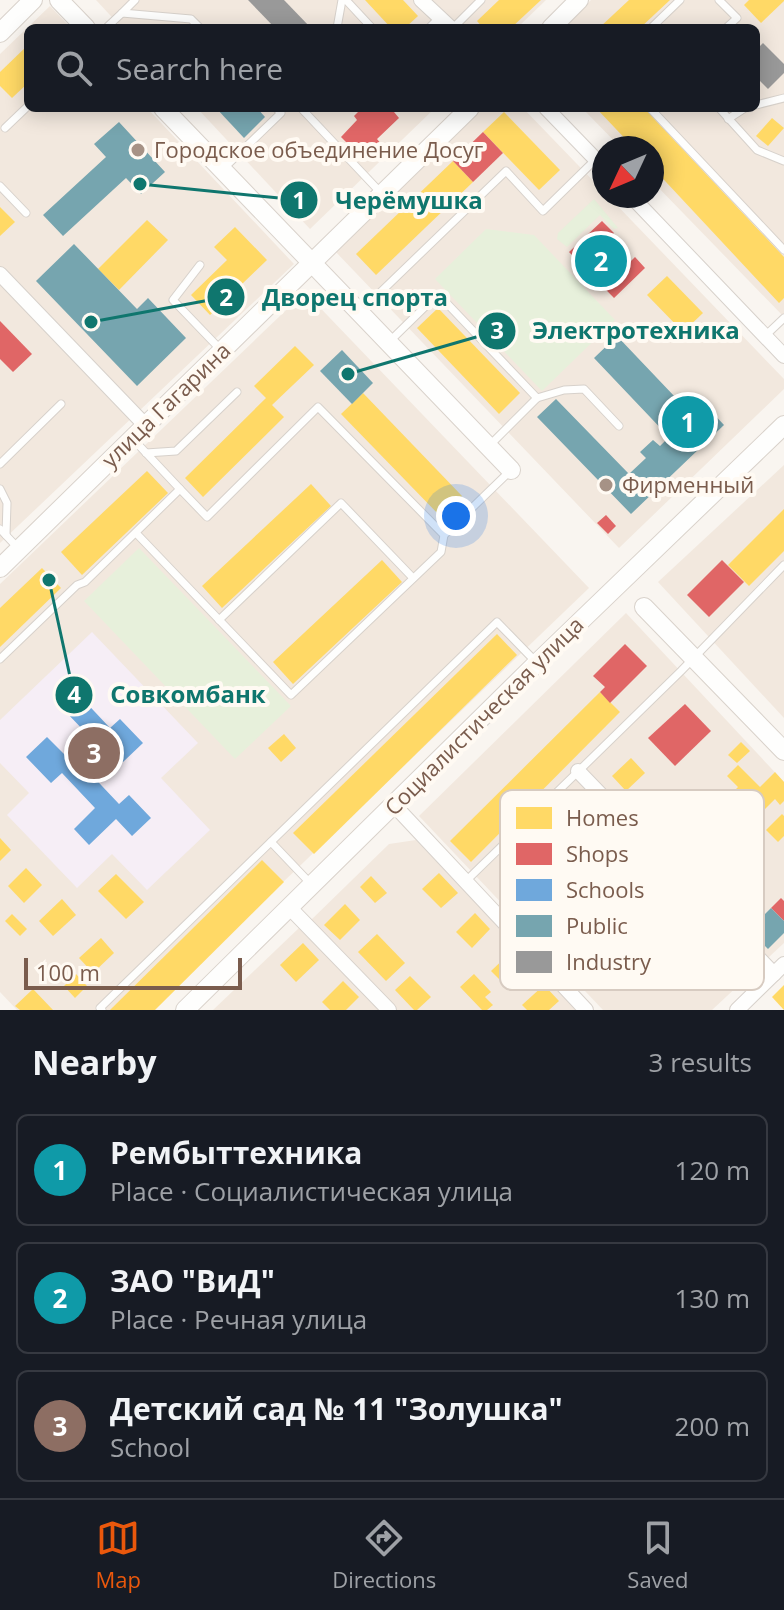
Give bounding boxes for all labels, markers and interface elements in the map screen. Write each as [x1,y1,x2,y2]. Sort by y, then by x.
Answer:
search box [24,24,760,112]
icon: search [52,46,96,90]
text: Search here [116,48,283,89]
place label: Городское объединение Досуг [154,134,484,164]
north arrow [592,136,664,208]
marker: Городское объединение Досуг [129,141,147,159]
callout: Черёмушка [279,176,498,224]
text: 1 [292,183,306,216]
text: Черёмушка [335,183,483,216]
pin: 2 [575,231,627,291]
callout: Дворец спорта [206,273,464,321]
text: 2 [219,280,233,313]
text: Дворец спорта [262,280,448,313]
callout: Электротехника [477,307,756,355]
text: 3 [490,313,504,346]
text: Электротехника [532,313,740,346]
street label: улица Гагарина [94,335,236,474]
pin: 1 [662,392,714,452]
place label: Фирменный [622,469,754,499]
marker: Фирменный [597,476,615,494]
your location [436,496,476,536]
street label: Социалистическая улица [377,609,589,821]
callout: Совкомбанк [54,671,281,719]
text: 4 [67,677,81,710]
text: Совкомбанк [110,677,266,710]
pin: 3 [68,723,120,783]
legend [500,790,764,990]
text: Homes [566,802,639,832]
text: Shops [566,838,629,868]
text: Schools [566,874,645,904]
text: Public [566,910,628,940]
text: Industry [566,946,652,976]
scale bar [24,954,242,990]
text: 100 m [36,957,100,987]
text: Nearby [32,1039,157,1085]
text: 3 results [649,1044,752,1080]
text: Рембыттехника [110,1132,362,1173]
text: 1 [53,1152,67,1188]
text: 120 m [675,1152,750,1188]
text: Place · Социалистическая улица [110,1173,513,1209]
text: ЗАО "ВиД" [110,1260,275,1301]
text: 2 [53,1280,67,1316]
text: 130 m [675,1280,750,1316]
text: Place · Речная улица [110,1301,367,1337]
text: Детский сад № 11 "Золушка" [110,1388,563,1429]
text: 3 [53,1408,67,1444]
text: 200 m [675,1408,750,1444]
text: School [110,1429,191,1465]
tab: Map [96,1516,141,1594]
tab: Directions [332,1516,436,1594]
tab: Saved [627,1516,688,1594]

